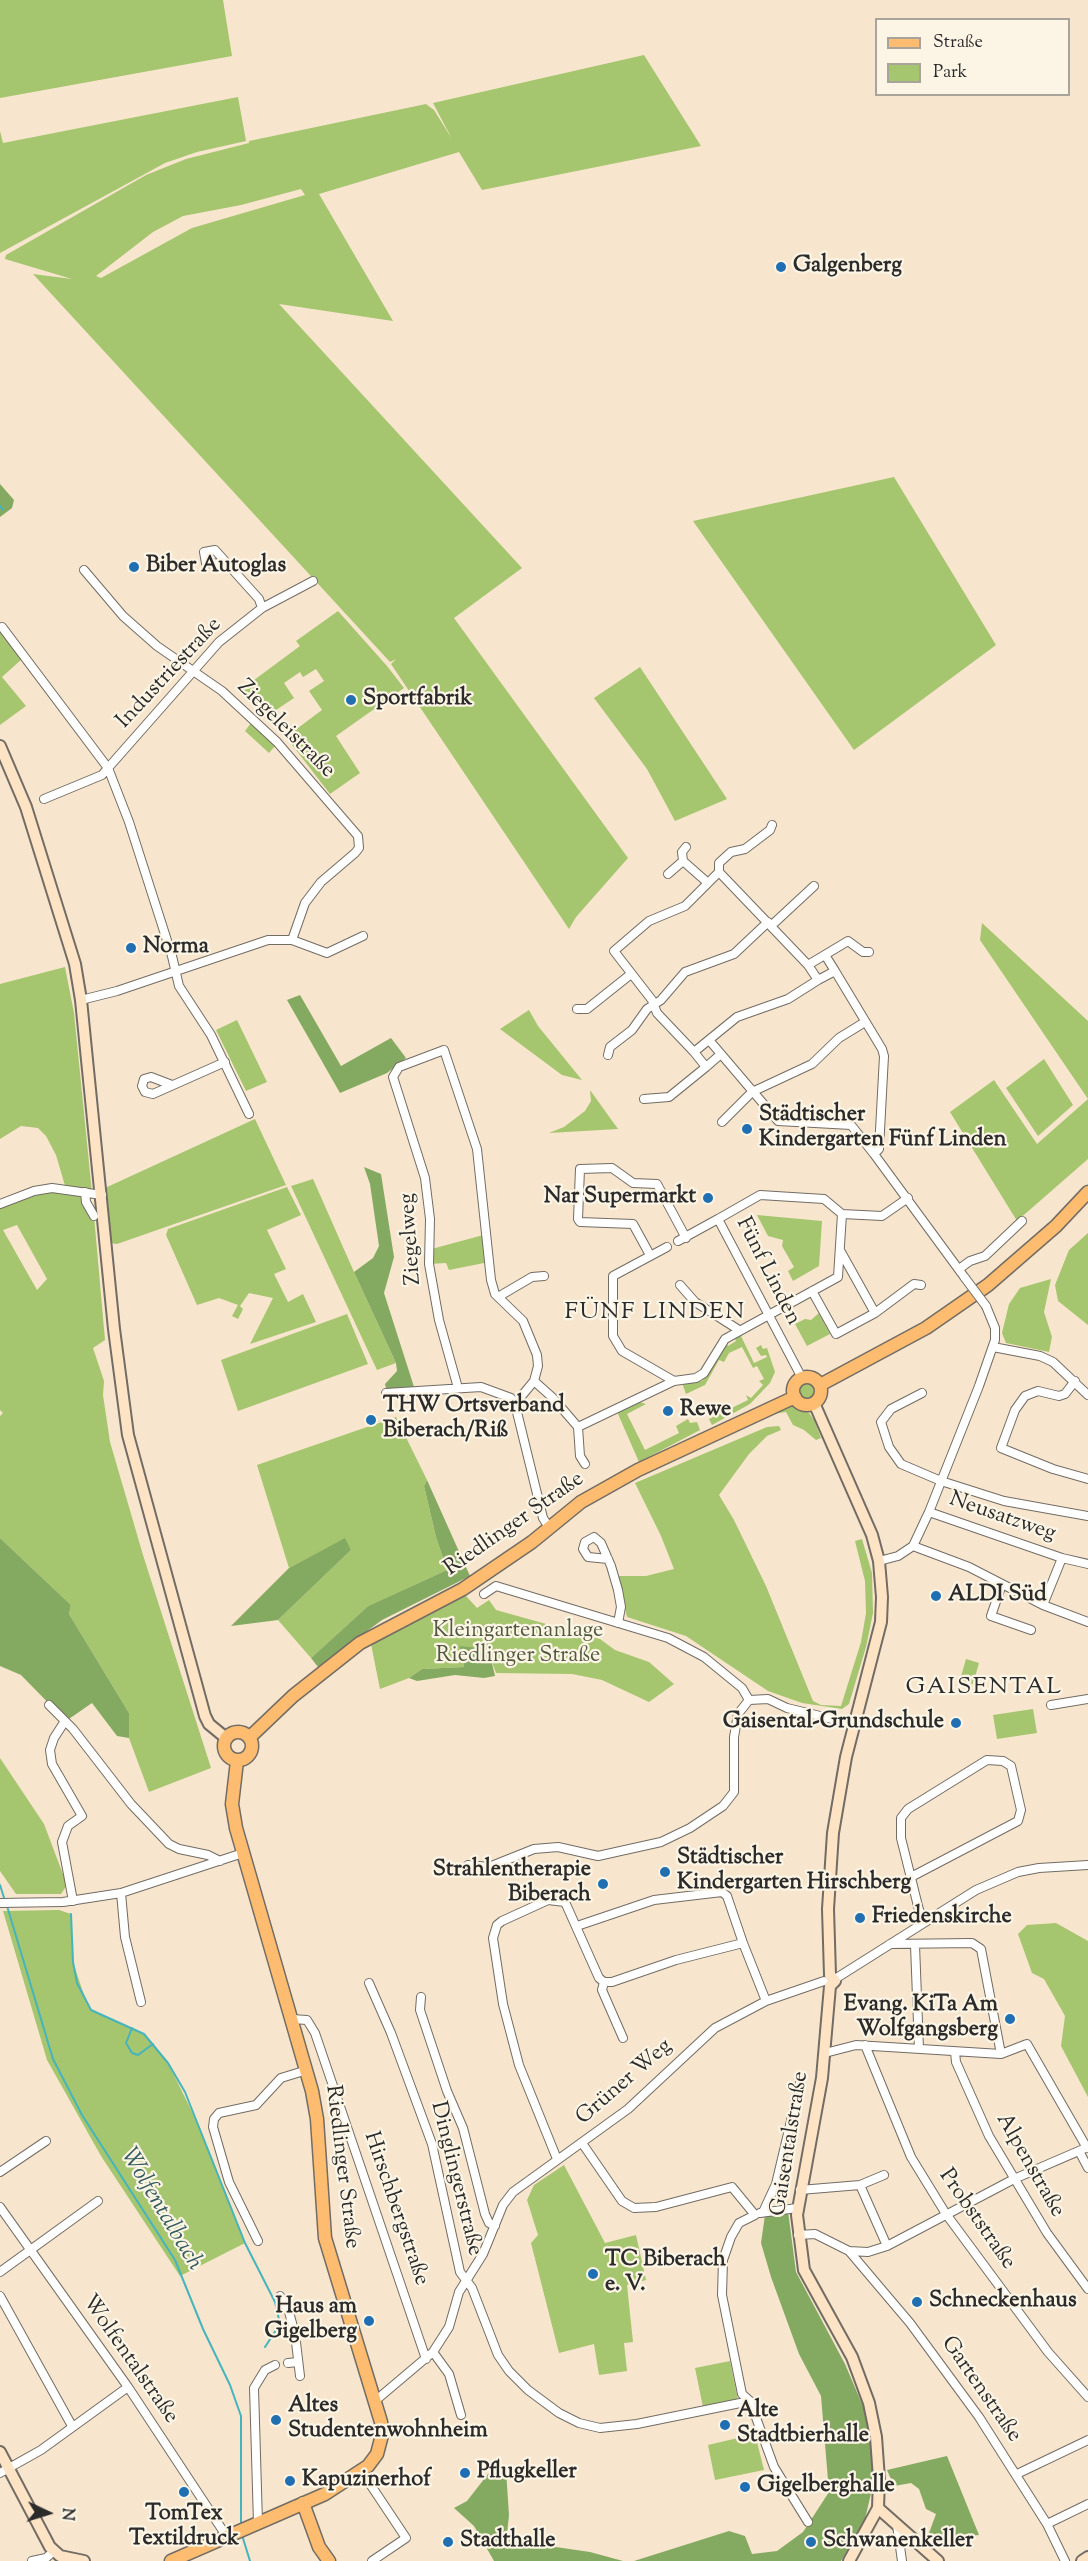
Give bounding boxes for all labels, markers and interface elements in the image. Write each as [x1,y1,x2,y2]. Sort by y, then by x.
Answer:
legend [875,18,1070,96]
text: Straße [933,30,983,56]
text: Park [933,60,967,86]
place label: Galgenberg [793,254,902,280]
marker: Galgenberg [774,260,788,274]
place label: Biber Autoglas [146,554,286,580]
marker: Biber Autoglas [127,560,141,574]
street label: Industriestraße [112,613,228,735]
street label: Ziegeleistraße [230,675,340,785]
place label: Sportfabrik [363,687,472,713]
marker: Sportfabrik [344,693,358,707]
place label: Norma [143,935,209,961]
marker: Norma [124,941,138,955]
place label: Städtischer Kindergarten Fünf Linden [759,1103,1007,1154]
marker: Städtischer Kindergarten Fünf Linden [740,1122,754,1136]
place label: Nar Supermarkt [544,1185,696,1211]
marker: Nar Supermarkt [701,1191,715,1205]
street label: Ziegelweg [396,1192,428,1286]
street label: Fünf Linden [729,1214,805,1330]
district label: FÜNF LINDEN [564,1300,746,1328]
place label: THW Ortsverband Biberach/Riß [383,1394,565,1446]
place label: Rewe [680,1398,731,1424]
marker: Rewe [661,1404,675,1418]
marker: THW Ortsverband Biberach/Riß [364,1413,378,1427]
street label: Riedlinger Straße [440,1467,590,1583]
street label: Neusatzweg [945,1487,1059,1549]
place label: ALDI Süd [948,1583,1047,1609]
marker: ALDI Süd [929,1589,943,1603]
park label: Kleingartenanlage Riedlinger Straße [433,1619,603,1670]
district label: GAISENTAL [905,1675,1063,1703]
place label: Gaisental-Grundschule [723,1710,944,1736]
marker: Gaisental-Grundschule [949,1716,963,1730]
place label: Städtischer Kindergarten Hirschberg [677,1846,911,1898]
place label: Strahlentherapie Biberach [433,1858,591,1910]
marker: Städtischer Kindergarten Hirschberg [658,1865,672,1879]
marker: Strahlentherapie Biberach [596,1877,610,1891]
place label: Friedenskirche [872,1905,1012,1931]
marker: Friedenskirche [853,1911,867,1925]
place label: Evang. KiTa Am Wolfgangsberg [844,1993,998,2044]
marker: Evang. KiTa Am Wolfgangsberg [1003,2012,1017,2026]
street label: Grüner Weg [572,2034,678,2132]
street label: Gaisentalstraße [767,2070,815,2218]
street label: Riedlinger Straße [318,2084,364,2250]
street label: Dinglingerstraße [423,2099,487,2259]
street label: Alpenstraße [989,2109,1069,2223]
street label: Hirschbergstraße [356,2129,434,2289]
water label: Wolfentalbach [112,2144,208,2276]
street label: Probststraße [932,2165,1020,2275]
place label: TC Biberach e. V. [605,2248,726,2300]
marker: TC Biberach e. V. [586,2267,600,2281]
place label: Schneckenhaus [929,2289,1077,2315]
street label: Wolfentalstraße [75,2291,183,2429]
place label: Haus am Gigelberg [265,2295,357,2346]
marker: Schneckenhaus [910,2295,924,2309]
marker: Haus am Gigelberg [362,2314,376,2328]
street label: Gartenstraße [934,2332,1026,2448]
place label: Altes Studentenwohnheim [288,2394,488,2446]
place label: Alte Stadtbierhalle [737,2399,869,2450]
marker: Altes Studentenwohnheim [269,2413,283,2427]
marker: Alte Stadtbierhalle [718,2418,732,2432]
place label: Pflugkeller [477,2460,577,2486]
marker: Pflugkeller [458,2466,472,2480]
place label: Kapuzinerhof [302,2468,431,2494]
marker: Kapuzinerhof [283,2474,297,2488]
place label: Gigelberghalle [757,2474,895,2500]
marker: Gigelberghalle [738,2480,752,2494]
north arrow [18,2483,78,2543]
marker: TomTex Textildruck [177,2485,191,2499]
place label: TomTex Textildruck [129,2502,239,2554]
text: N [55,2507,78,2521]
place label: Stadthalle [460,2529,556,2555]
place label: Schwanenkeller [823,2529,974,2555]
marker: Stadthalle [441,2535,455,2549]
marker: Schwanenkeller [804,2535,818,2549]

